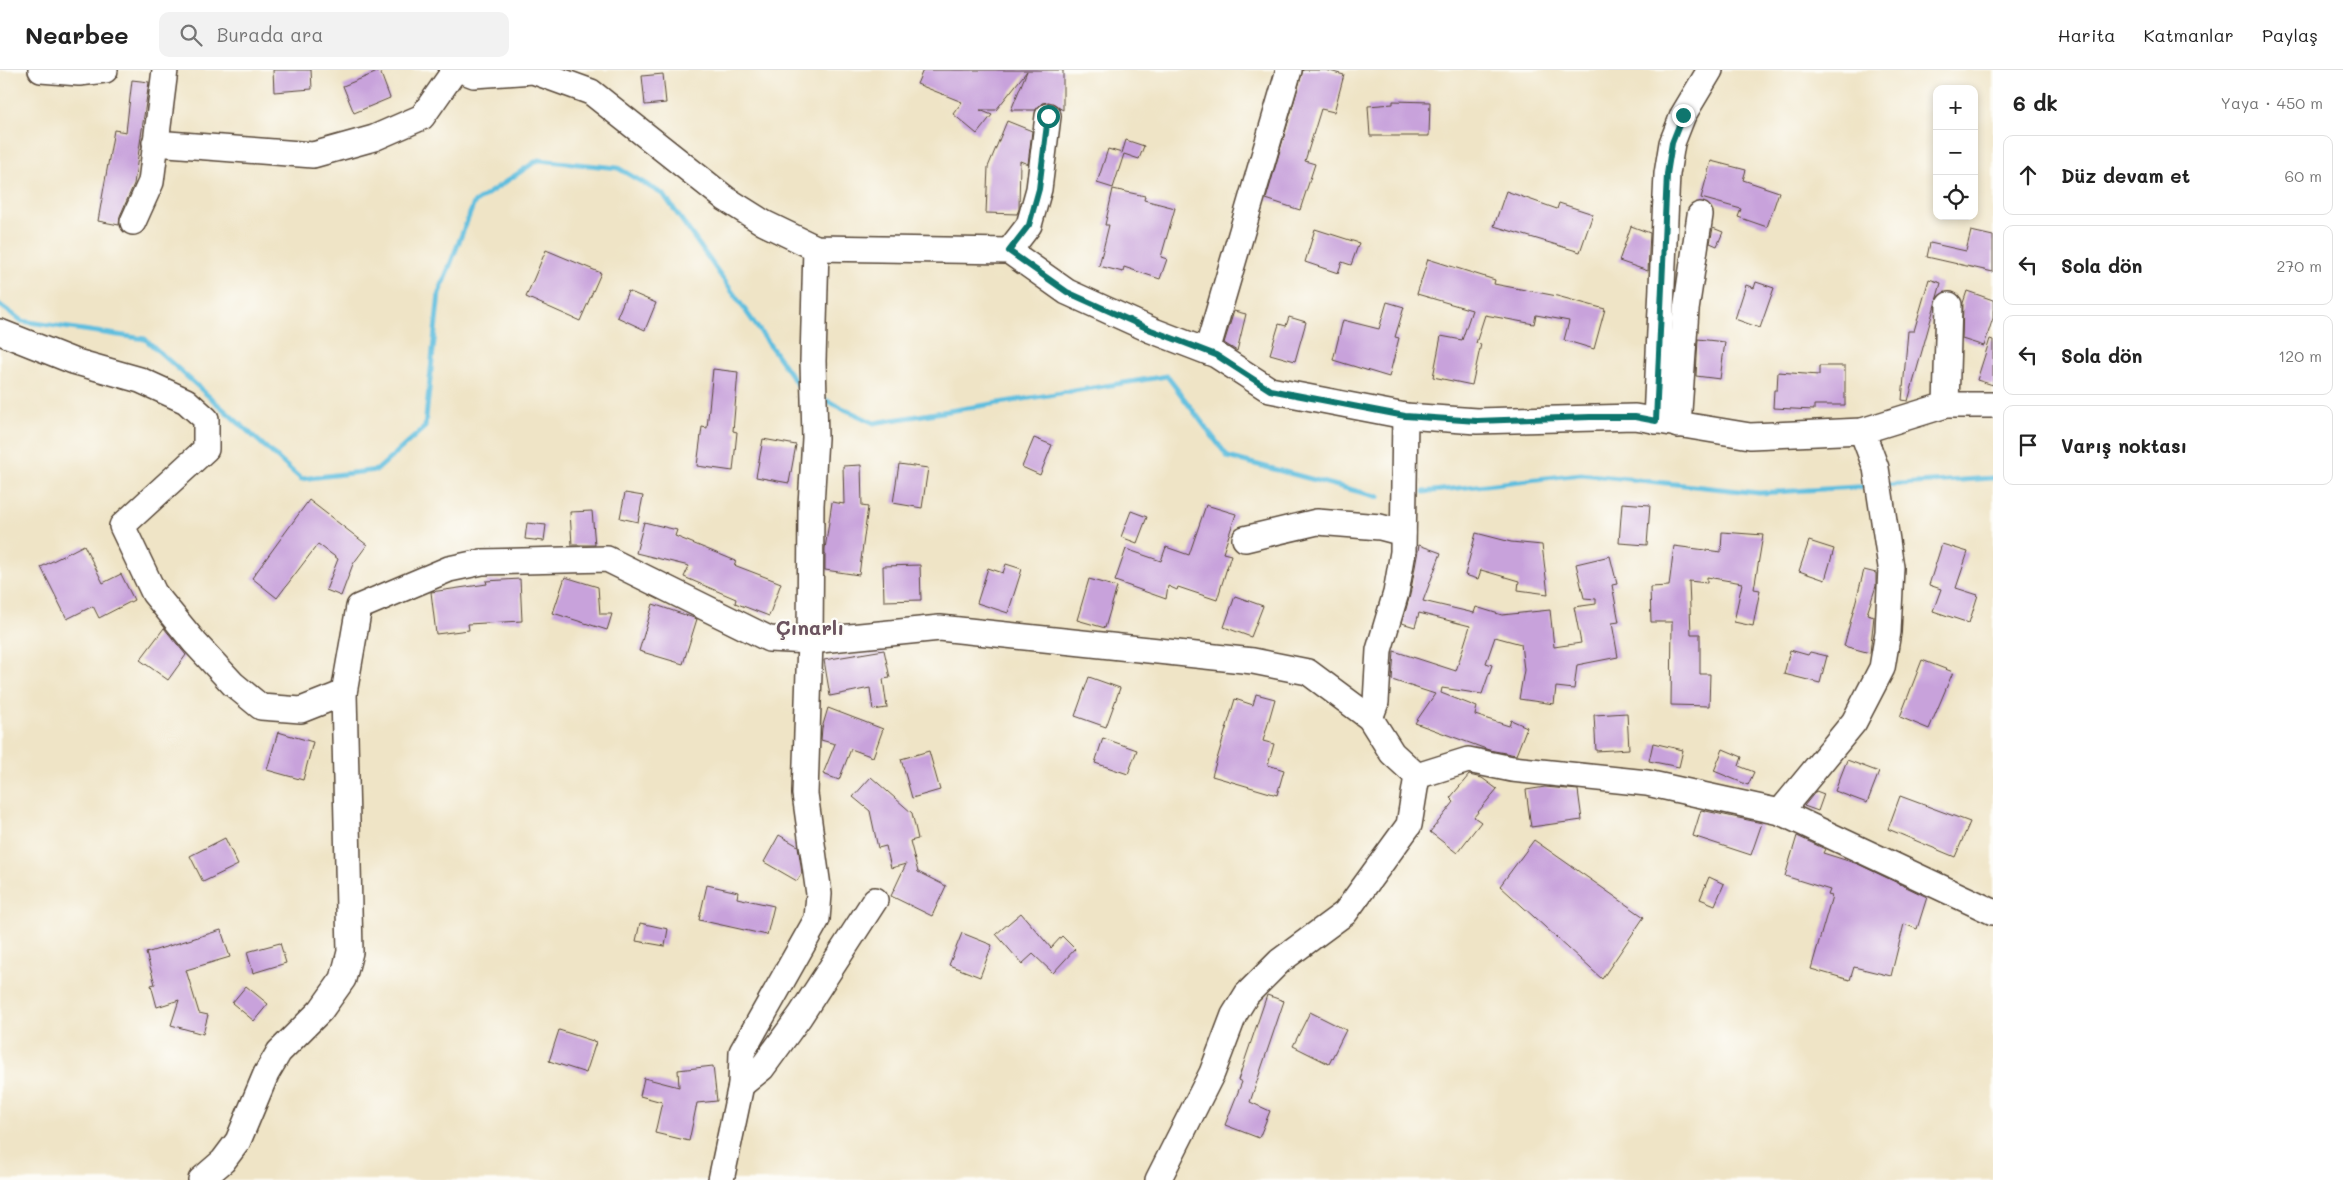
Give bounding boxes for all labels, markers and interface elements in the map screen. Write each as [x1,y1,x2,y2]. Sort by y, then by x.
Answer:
search box [159,12,509,57]
text: Nearbee [25,19,129,50]
icon: search [177,21,205,49]
text: Burada ara [217,22,323,47]
text: Harita [2058,23,2116,47]
text: Katmanlar [2144,23,2234,47]
text: Paylaş [2262,23,2318,47]
map controls [1933,85,1978,220]
button: + [1933,85,1978,130]
text: 6 dk [2013,89,2058,116]
text: Yaya · 450 m [2221,92,2323,113]
route end [1672,104,1695,127]
route start [1037,105,1060,128]
button: − [1933,130,1978,175]
icon: ahead [2014,161,2042,189]
text: Düz devam et [2061,163,2190,188]
text: 60 m [2285,165,2322,186]
button: locate [1933,175,1978,220]
icon: left [2014,251,2042,279]
text: Sola dön [2061,253,2143,278]
text: 270 m [2276,255,2322,276]
icon: left [2014,341,2042,369]
text: Sola dön [2061,343,2143,368]
text: 120 m [2278,345,2322,366]
icon: arrive [2014,431,2042,459]
text: Varış noktası [2061,433,2187,458]
district label: Çınarlı [776,614,844,640]

